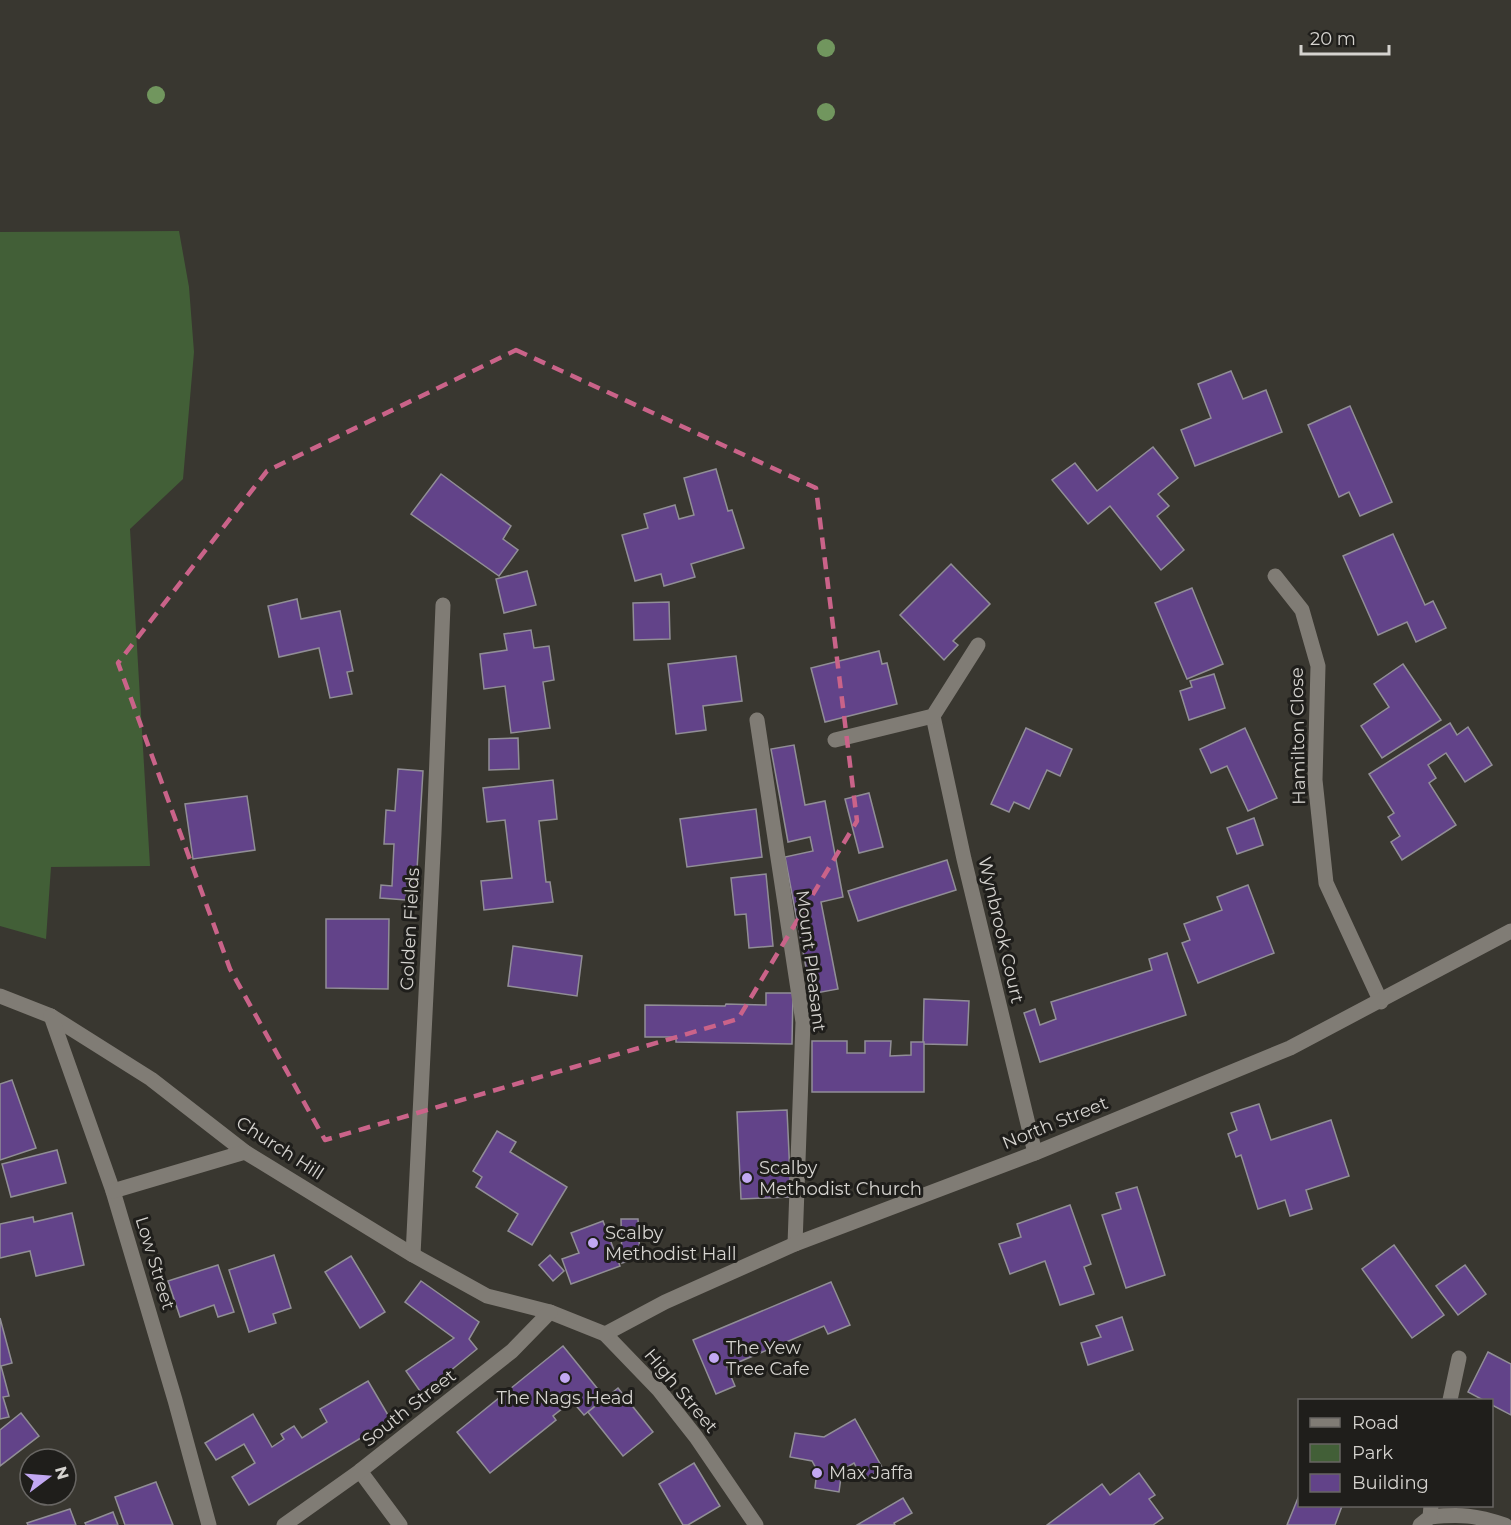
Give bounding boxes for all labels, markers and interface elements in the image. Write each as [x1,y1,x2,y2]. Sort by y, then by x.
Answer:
scale bar [1301,18,1390,56]
text: 20 m [1310,28,1356,50]
street label: Hamilton Close [1286,667,1310,805]
street label: Wynbrook Court [973,855,1029,1005]
street label: Golden Fields [396,867,424,991]
street label: Mount Pleasant [791,889,831,1033]
street label: North Street [999,1092,1111,1154]
street label: Church Hill [232,1112,328,1184]
place label: Scalby Methodist Church [759,1157,922,1200]
marker: Scalby Methodist Church [740,1171,754,1185]
street label: Low Street [130,1214,180,1312]
place label: Scalby Methodist Hall [605,1222,737,1265]
marker: Scalby Methodist Hall [586,1236,600,1250]
place label: The Yew Tree Cafe [726,1337,810,1380]
street label: High Street [639,1344,723,1438]
marker: The Yew Tree Cafe [707,1351,721,1365]
street label: South Street [358,1365,460,1451]
marker: The Nags Head [558,1371,572,1385]
place label: The Nags Head [496,1387,634,1409]
legend [1298,1399,1493,1507]
text: Road [1352,1412,1399,1434]
text: Park [1352,1442,1393,1464]
north arrow [18,1447,78,1507]
place label: Max Jaffa [829,1462,913,1484]
text: N [51,1464,73,1482]
marker: Max Jaffa [810,1466,824,1480]
text: Building [1352,1472,1429,1494]

